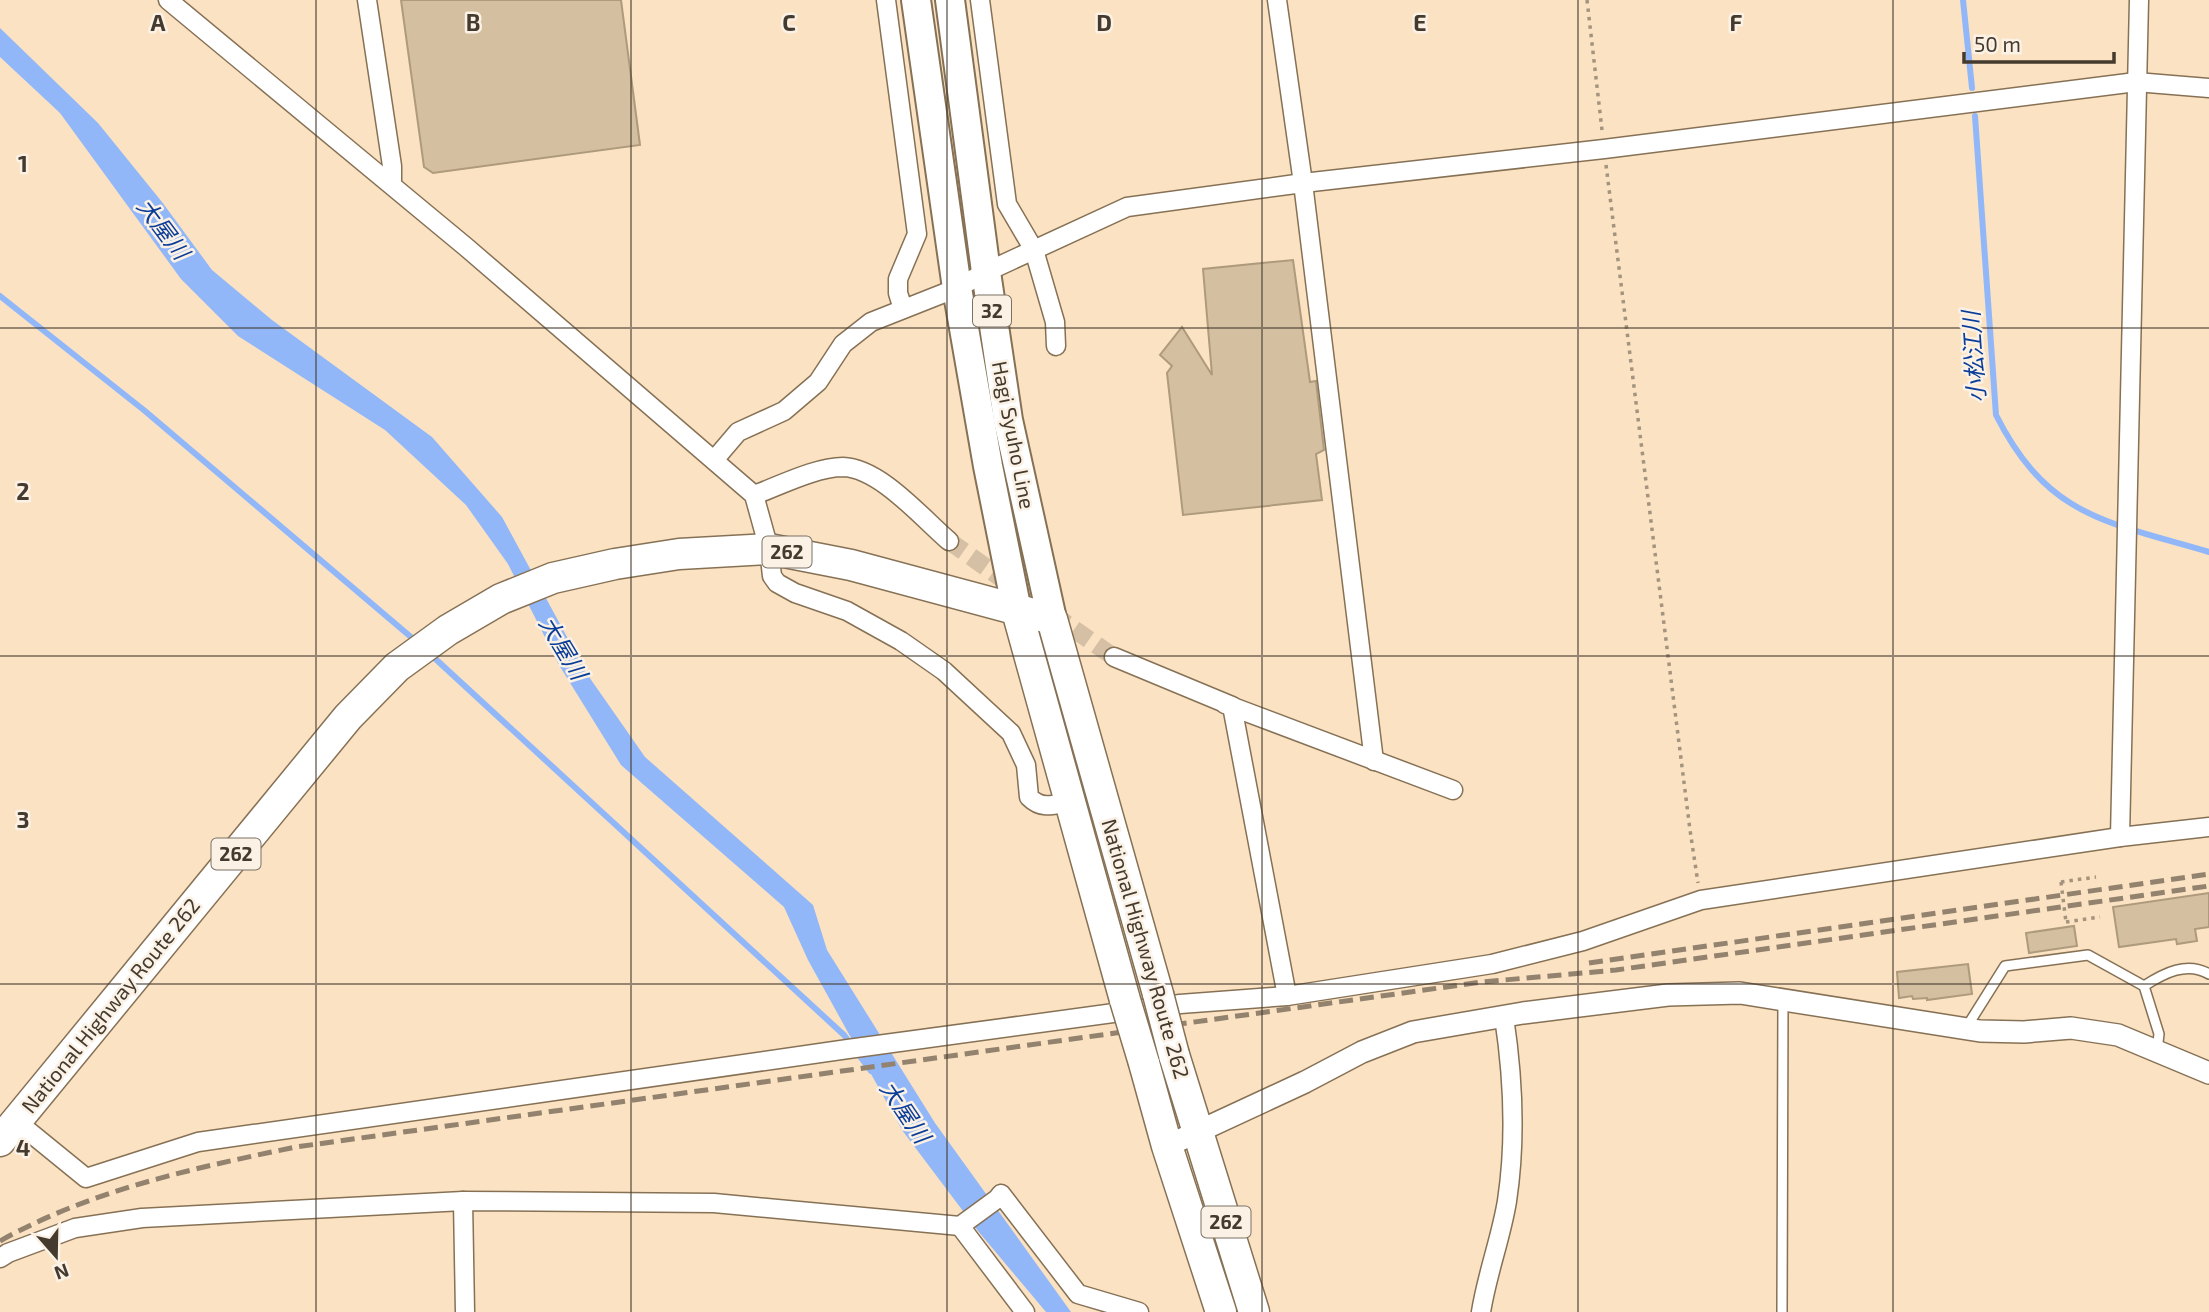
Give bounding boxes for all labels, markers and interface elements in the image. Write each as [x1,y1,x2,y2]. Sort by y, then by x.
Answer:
text: A [150,8,166,36]
text: B [466,8,480,36]
text: C [782,8,796,36]
text: D [1096,8,1112,36]
text: E [1413,8,1427,36]
text: F [1730,8,1743,36]
scale bar [1964,21,2114,65]
text: 50 m [1974,31,2021,56]
text: 1 [18,149,28,177]
water label: 大屋川 [132,192,198,267]
road number: 32 [973,296,1011,326]
water label: 小松江川 [1956,307,1990,404]
street label: Hagi Syuho Line [988,359,1041,511]
text: 2 [16,477,30,505]
road number: 262 [762,537,812,568]
water label: 大屋川 [534,611,595,687]
text: 3 [16,805,30,833]
street label: National Highway Route 262 [1097,816,1196,1081]
road number: 262 [212,838,260,870]
street label: National Highway Route 262 [15,893,204,1118]
water label: 大屋川 [875,1075,938,1150]
text: 4 [16,1133,30,1161]
road number: 262 [1202,1206,1250,1238]
north arrow [21,1221,91,1291]
text: N [52,1259,72,1286]

